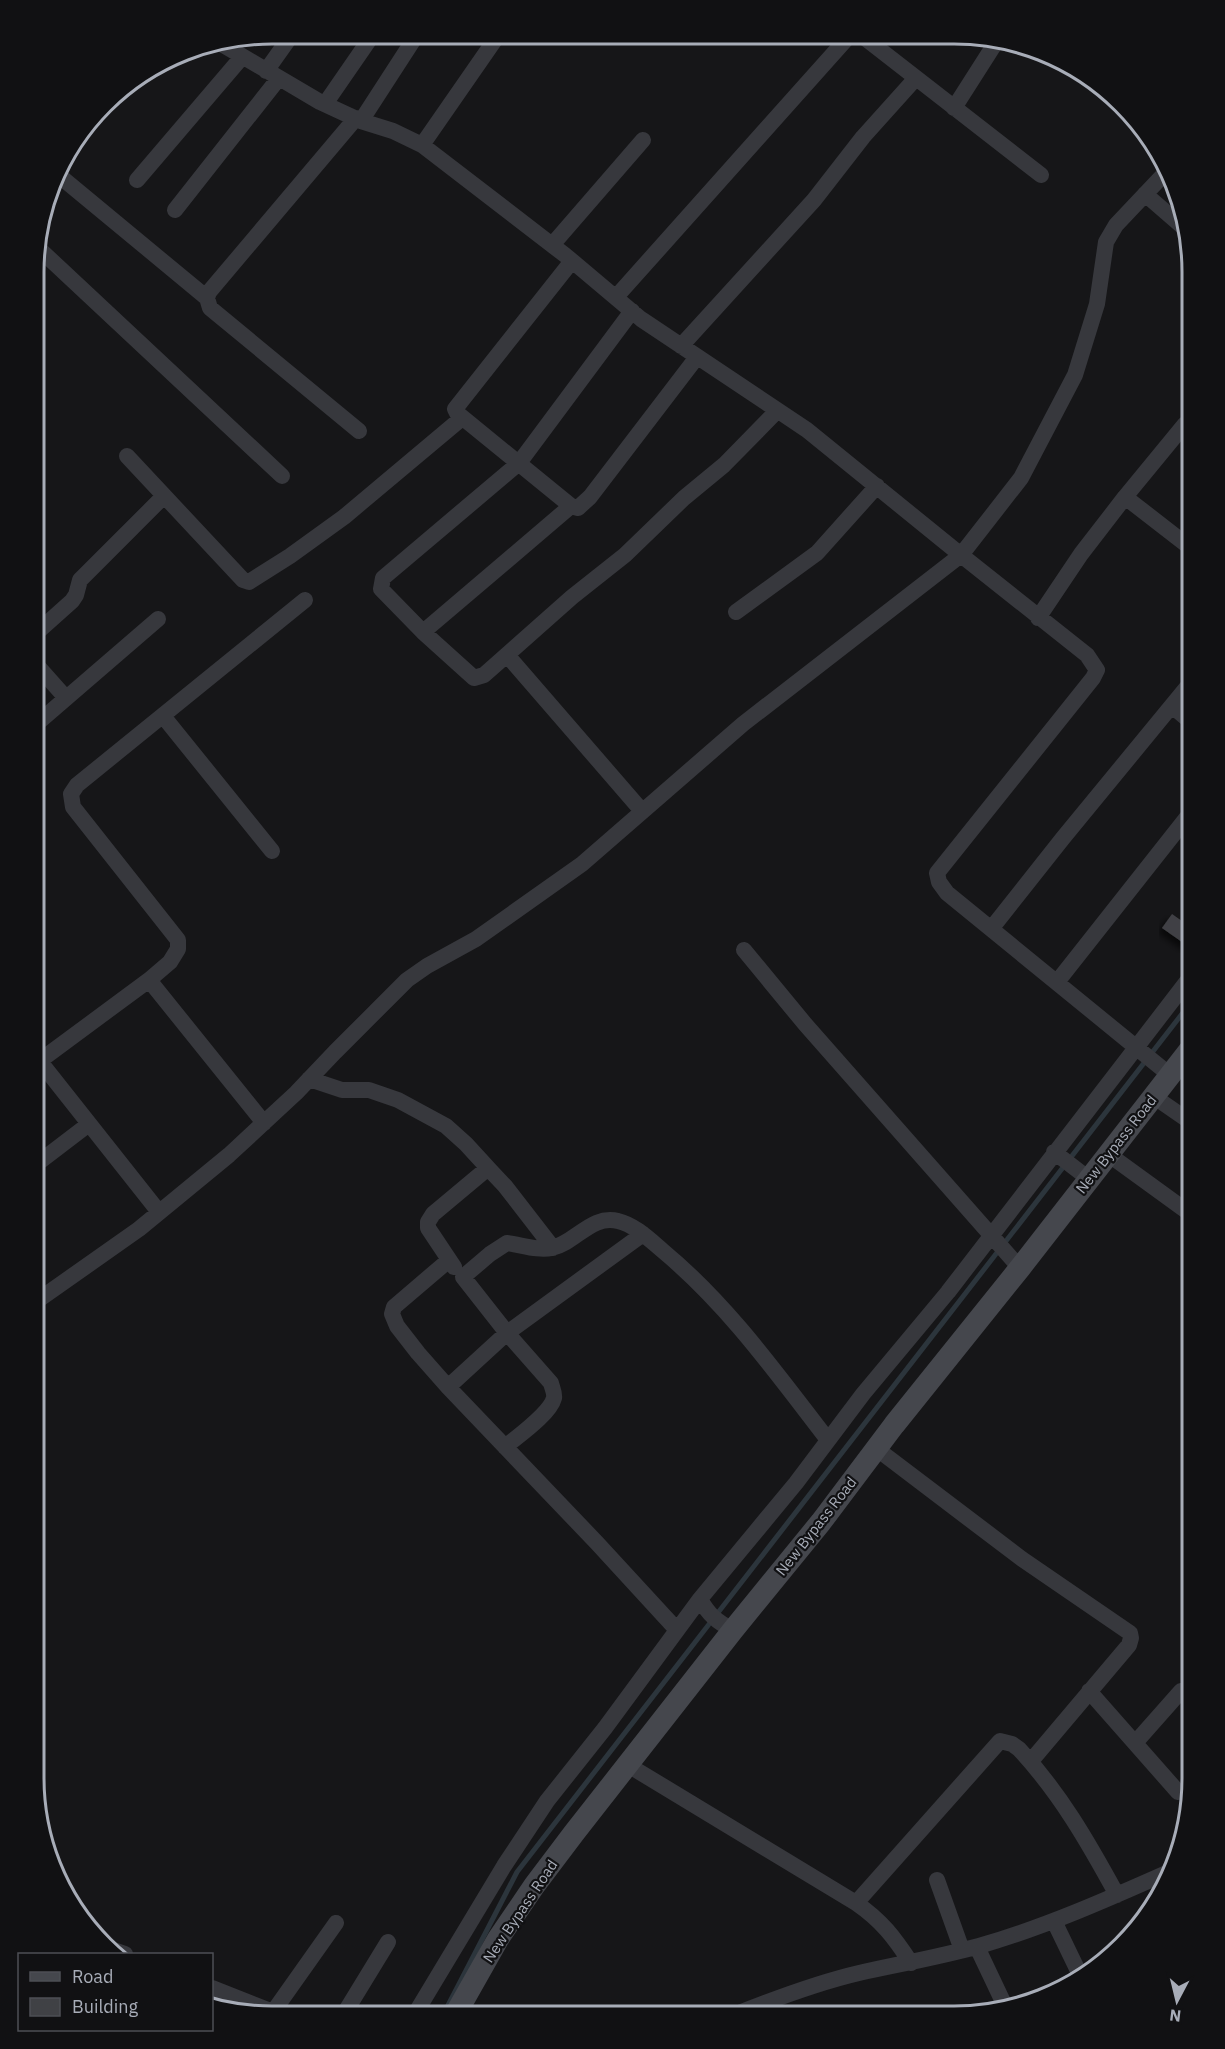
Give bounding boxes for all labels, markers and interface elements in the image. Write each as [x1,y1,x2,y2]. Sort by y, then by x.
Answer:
street label: New Bypass Road [1072,1091,1160,1197]
street label: New Bypass Road [772,1473,860,1579]
street label: New Bypass Road [479,1856,561,1966]
legend [18,1953,213,2031]
text: Road [72,1965,113,1988]
north arrow [1147,1971,1207,2031]
text: Building [72,1995,139,2018]
text: N [1168,2005,1182,2027]

